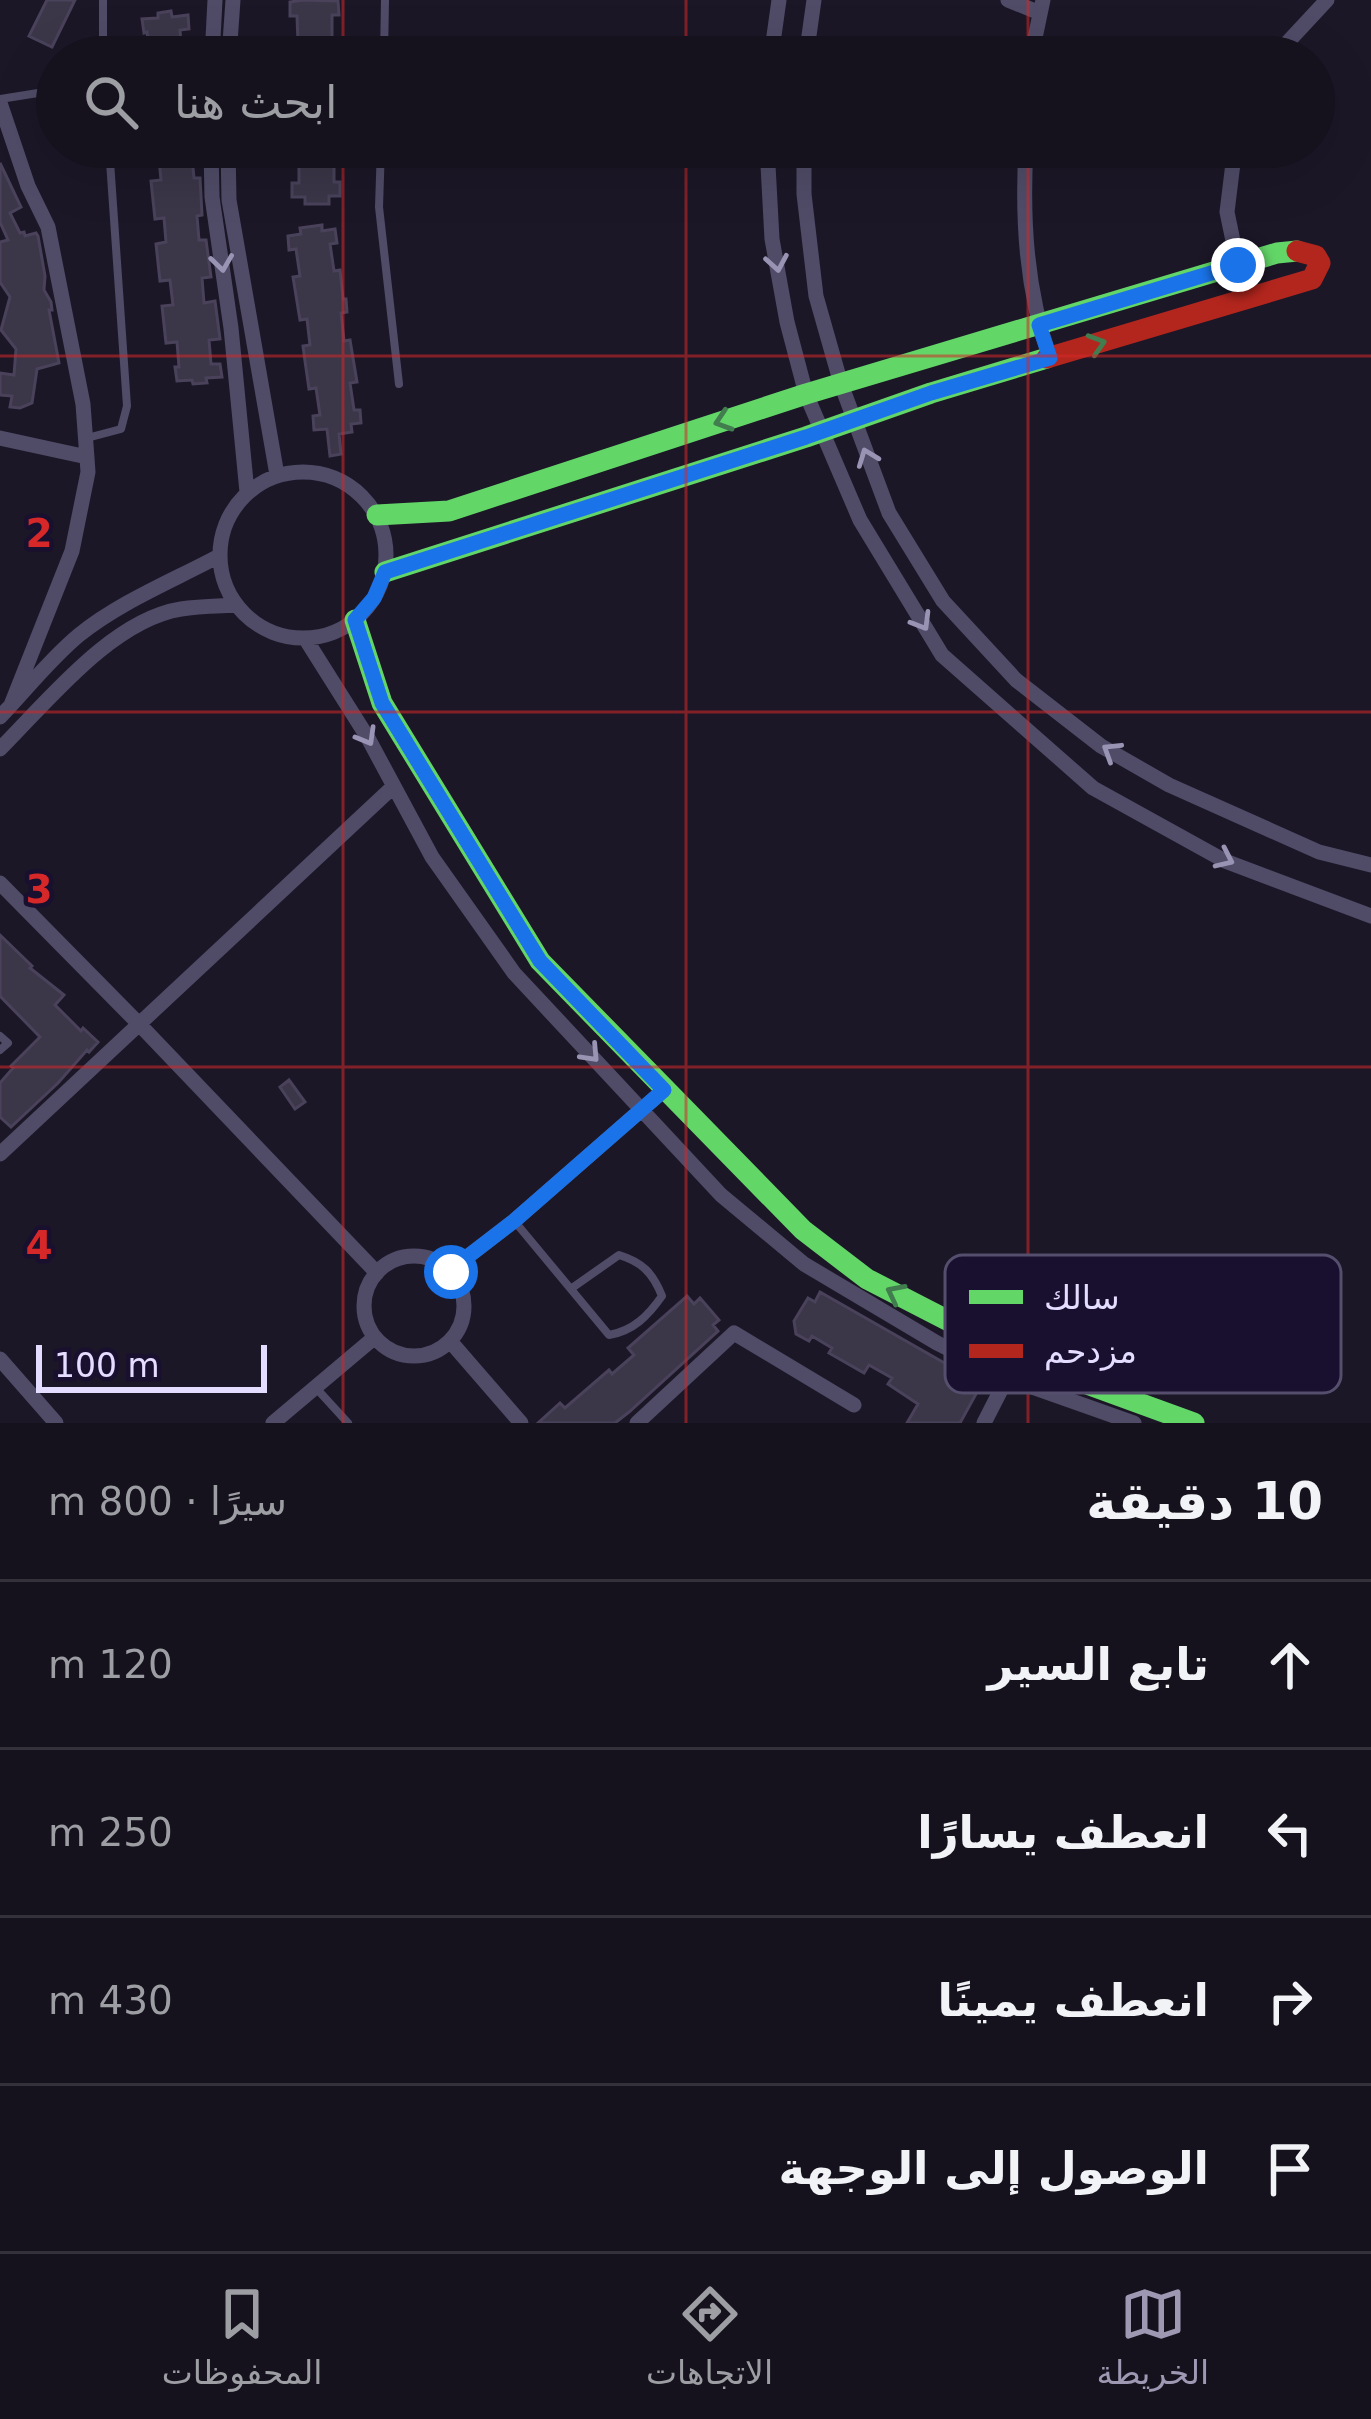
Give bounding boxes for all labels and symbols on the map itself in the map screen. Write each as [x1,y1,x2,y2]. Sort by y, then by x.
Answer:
route end [1211,238,1265,292]
one-way arrow [763,253,788,273]
one-way arrow [208,254,234,273]
one-way arrow [1086,333,1107,358]
one-way arrow [713,407,734,432]
one-way arrow [857,448,881,469]
text: 2 [25,511,53,556]
one-way arrow [908,609,930,631]
one-way arrow [352,724,375,746]
one-way arrow [1103,743,1125,765]
one-way arrow [1213,845,1234,868]
text: 3 [25,867,53,912]
one-way arrow [576,1040,598,1062]
text: 4 [25,1223,53,1268]
route start [424,1245,478,1299]
legend [945,1255,1341,1393]
text: سالك [1044,1278,1120,1317]
one-way arrow [885,1285,907,1308]
text: مزدحم [1044,1332,1137,1371]
scale bar [36,1339,267,1392]

